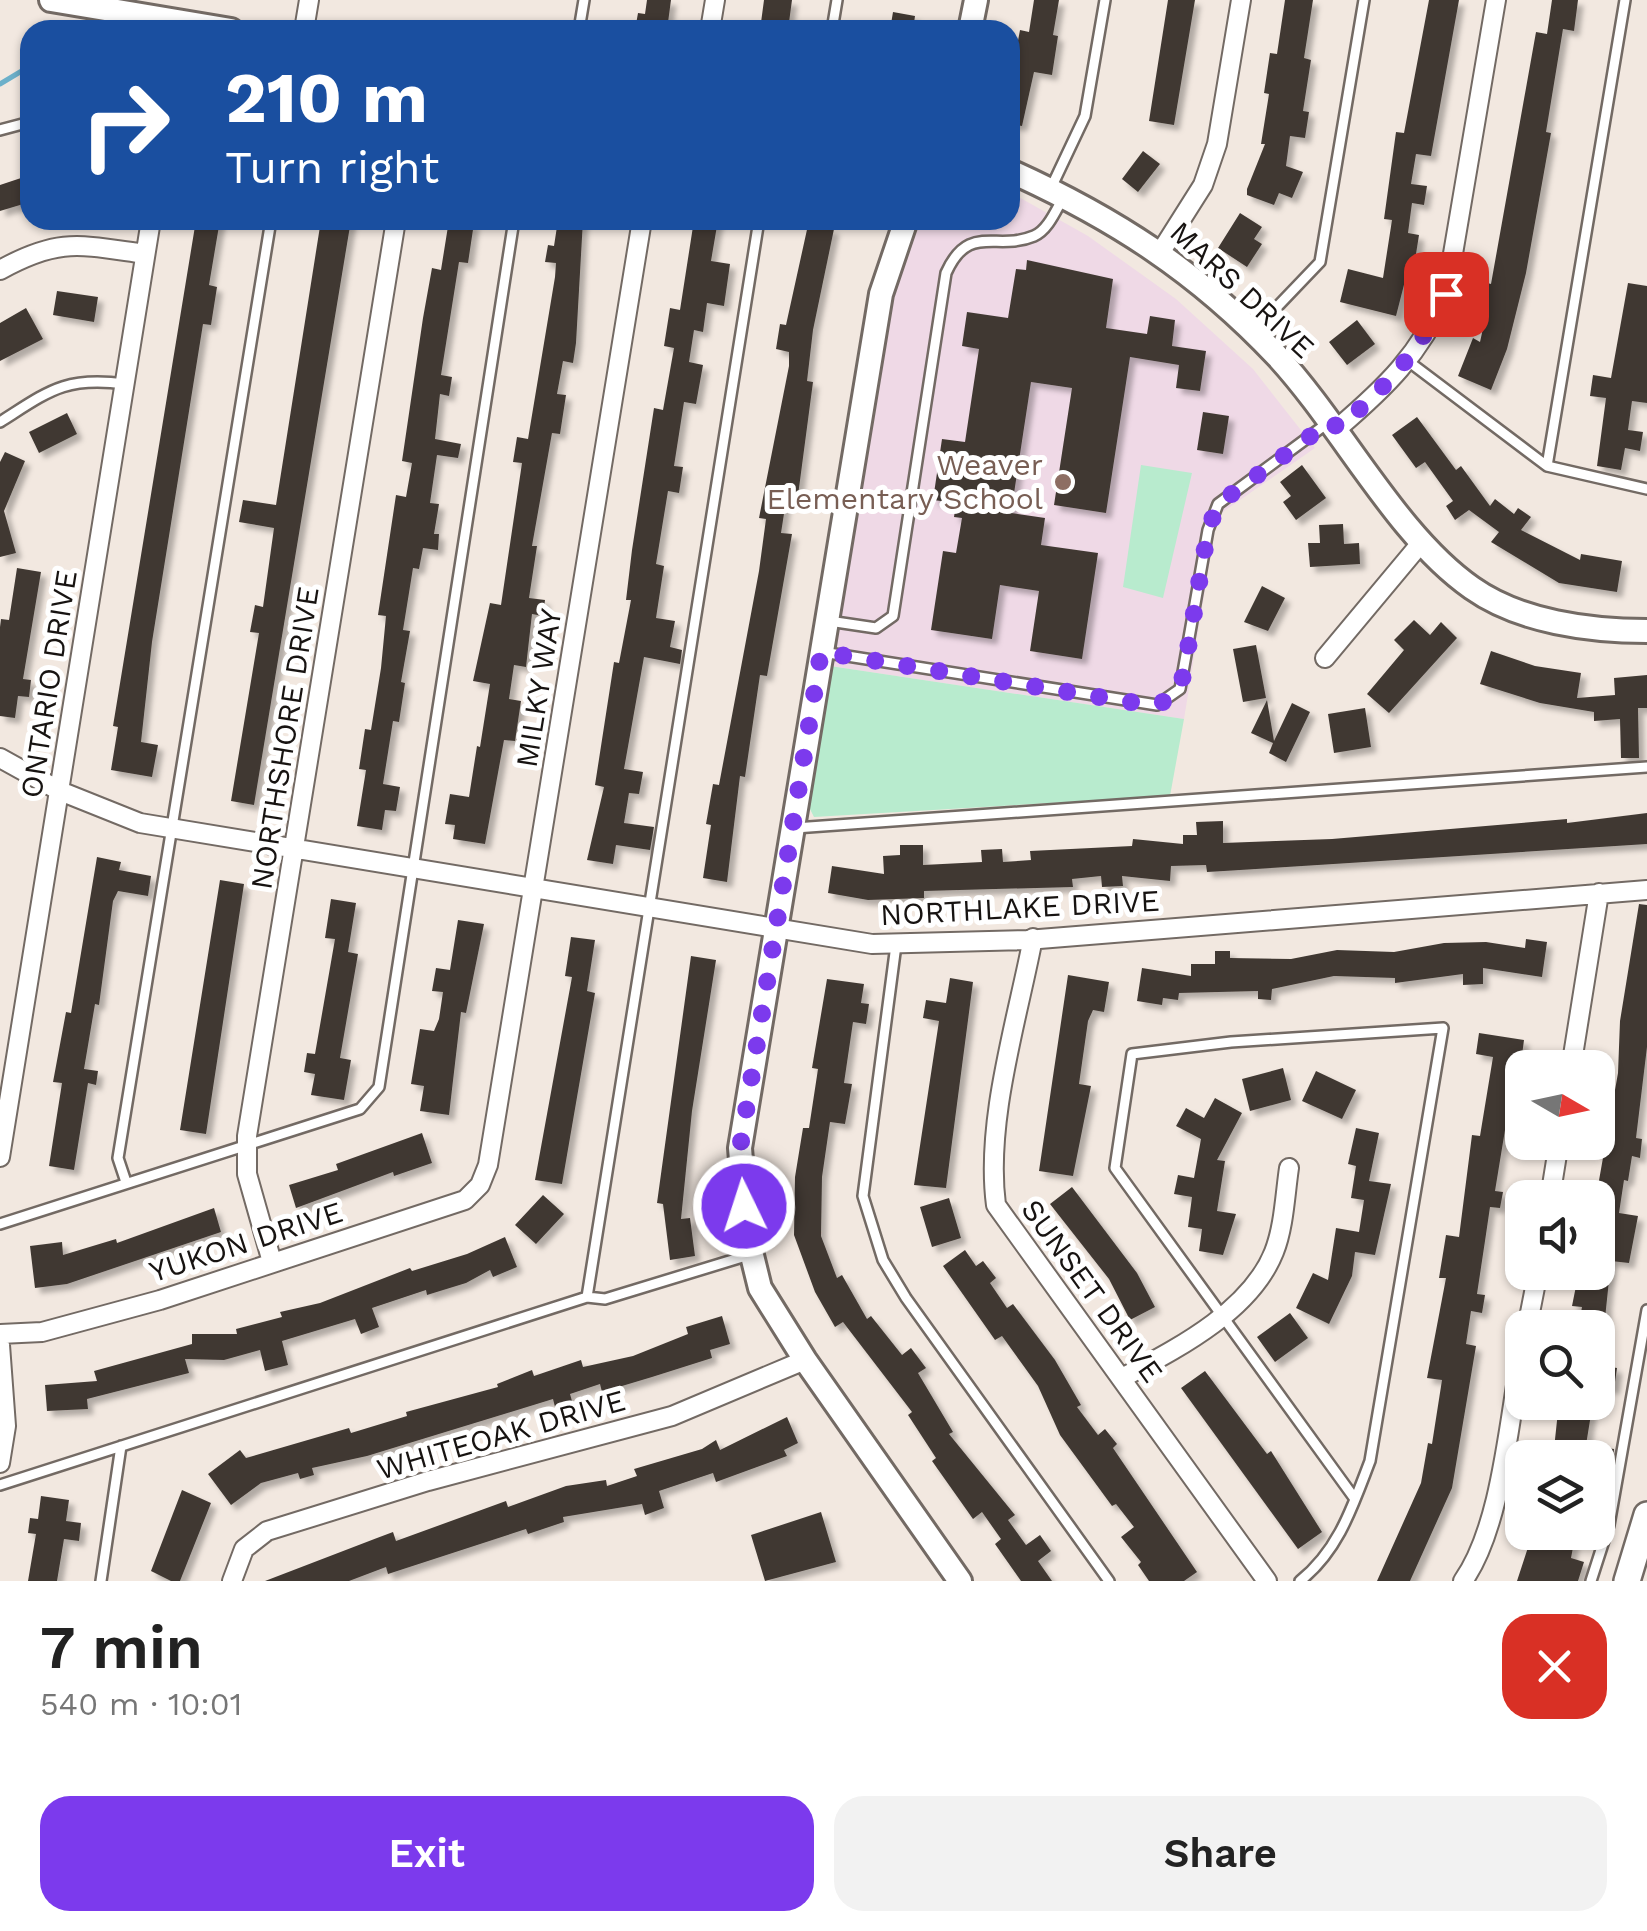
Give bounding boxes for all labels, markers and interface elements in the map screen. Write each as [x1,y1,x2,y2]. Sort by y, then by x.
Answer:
text: 210 m [225,57,428,139]
icon: right [60,60,190,190]
text: Turn right [225,141,439,194]
street label: MARS DRIVE [1163,214,1322,365]
pin [1404,252,1489,337]
icon: arrive [1419,267,1474,322]
place label: Weaver Elementary School [767,447,1043,516]
marker: Weaver Elementary School [1052,471,1074,493]
street label: ONTARIO DRIVE [13,567,84,800]
street label: NORTHSHORE DRIVE [243,584,326,892]
street label: MILKY WAY [509,606,568,770]
street label: NORTHLAKE DRIVE [879,883,1161,932]
north arrow [1505,1050,1615,1160]
map controls [1505,1050,1615,1550]
position arrow [692,1154,796,1258]
button: sound [1505,1180,1615,1290]
street label: SUNSET DRIVE [1014,1192,1170,1389]
street label: YUKON DRIVE [145,1194,347,1289]
button: search [1505,1310,1615,1420]
street label: WHITEOAK DRIVE [373,1382,629,1487]
button: layers [1505,1440,1615,1550]
text: 7 min [40,1612,203,1683]
button: close [1502,1614,1607,1719]
text: 540 m · 10:01 [40,1685,242,1723]
button: Exit [40,1796,814,1911]
button: Share [834,1796,1607,1911]

